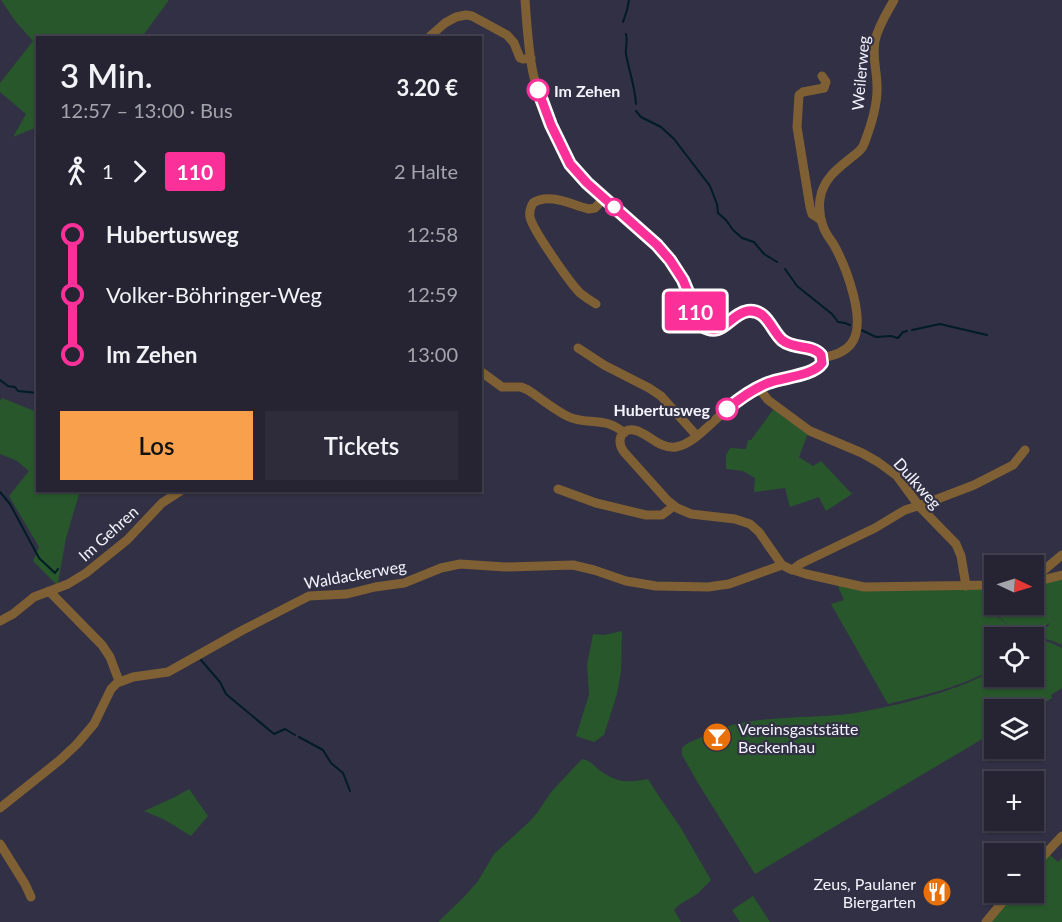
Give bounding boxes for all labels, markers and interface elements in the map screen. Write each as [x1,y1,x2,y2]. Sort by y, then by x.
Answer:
street label: Weilerweg [847,35,873,111]
text: 3 Min. [60,55,153,95]
text: 3.20 € [396,74,458,101]
marker: Im Zehen [527,79,549,101]
place label: Im Zehen [554,81,620,100]
text: 12:57 – 13:00 · Bus [60,98,233,122]
icon: walk [60,155,93,188]
icon: forward [123,155,156,188]
text: 1 [102,159,114,183]
text: 110 [177,159,213,184]
text: 2 Halte [394,159,458,183]
unlabelled marker [605,198,623,216]
text: Hubertusweg [106,221,239,248]
text: 12:58 [407,222,458,246]
text: Volker-Böhringer-Weg [106,281,322,308]
text: 12:59 [407,282,458,306]
line badge: 110 [660,292,730,330]
text: 110 [677,299,713,324]
text: Im Zehen [106,341,197,368]
text: 13:00 [407,342,458,366]
marker: Hubertusweg [716,398,738,420]
place label: Hubertusweg [614,400,711,419]
button: Los [60,411,253,480]
button: Tickets [265,411,458,480]
street label: Dulkweg [890,454,946,512]
street label: Im Gehren [74,501,142,565]
north arrow [984,555,1044,615]
map controls [984,555,1044,903]
street label: Waldackerweg [303,556,407,592]
button: locate [984,627,1044,687]
button: layers [984,699,1044,759]
place label: Vereinsgaststätte Beckenhau [738,719,858,756]
bar icon: Vereinsgaststätte Beckenhau [701,721,733,753]
button: + [984,771,1044,831]
button: − [984,843,1044,903]
place label: Zeus, Paulaner Biergarten [814,874,916,911]
restaurant icon: Zeus, Paulaner Biergarten [921,876,953,908]

